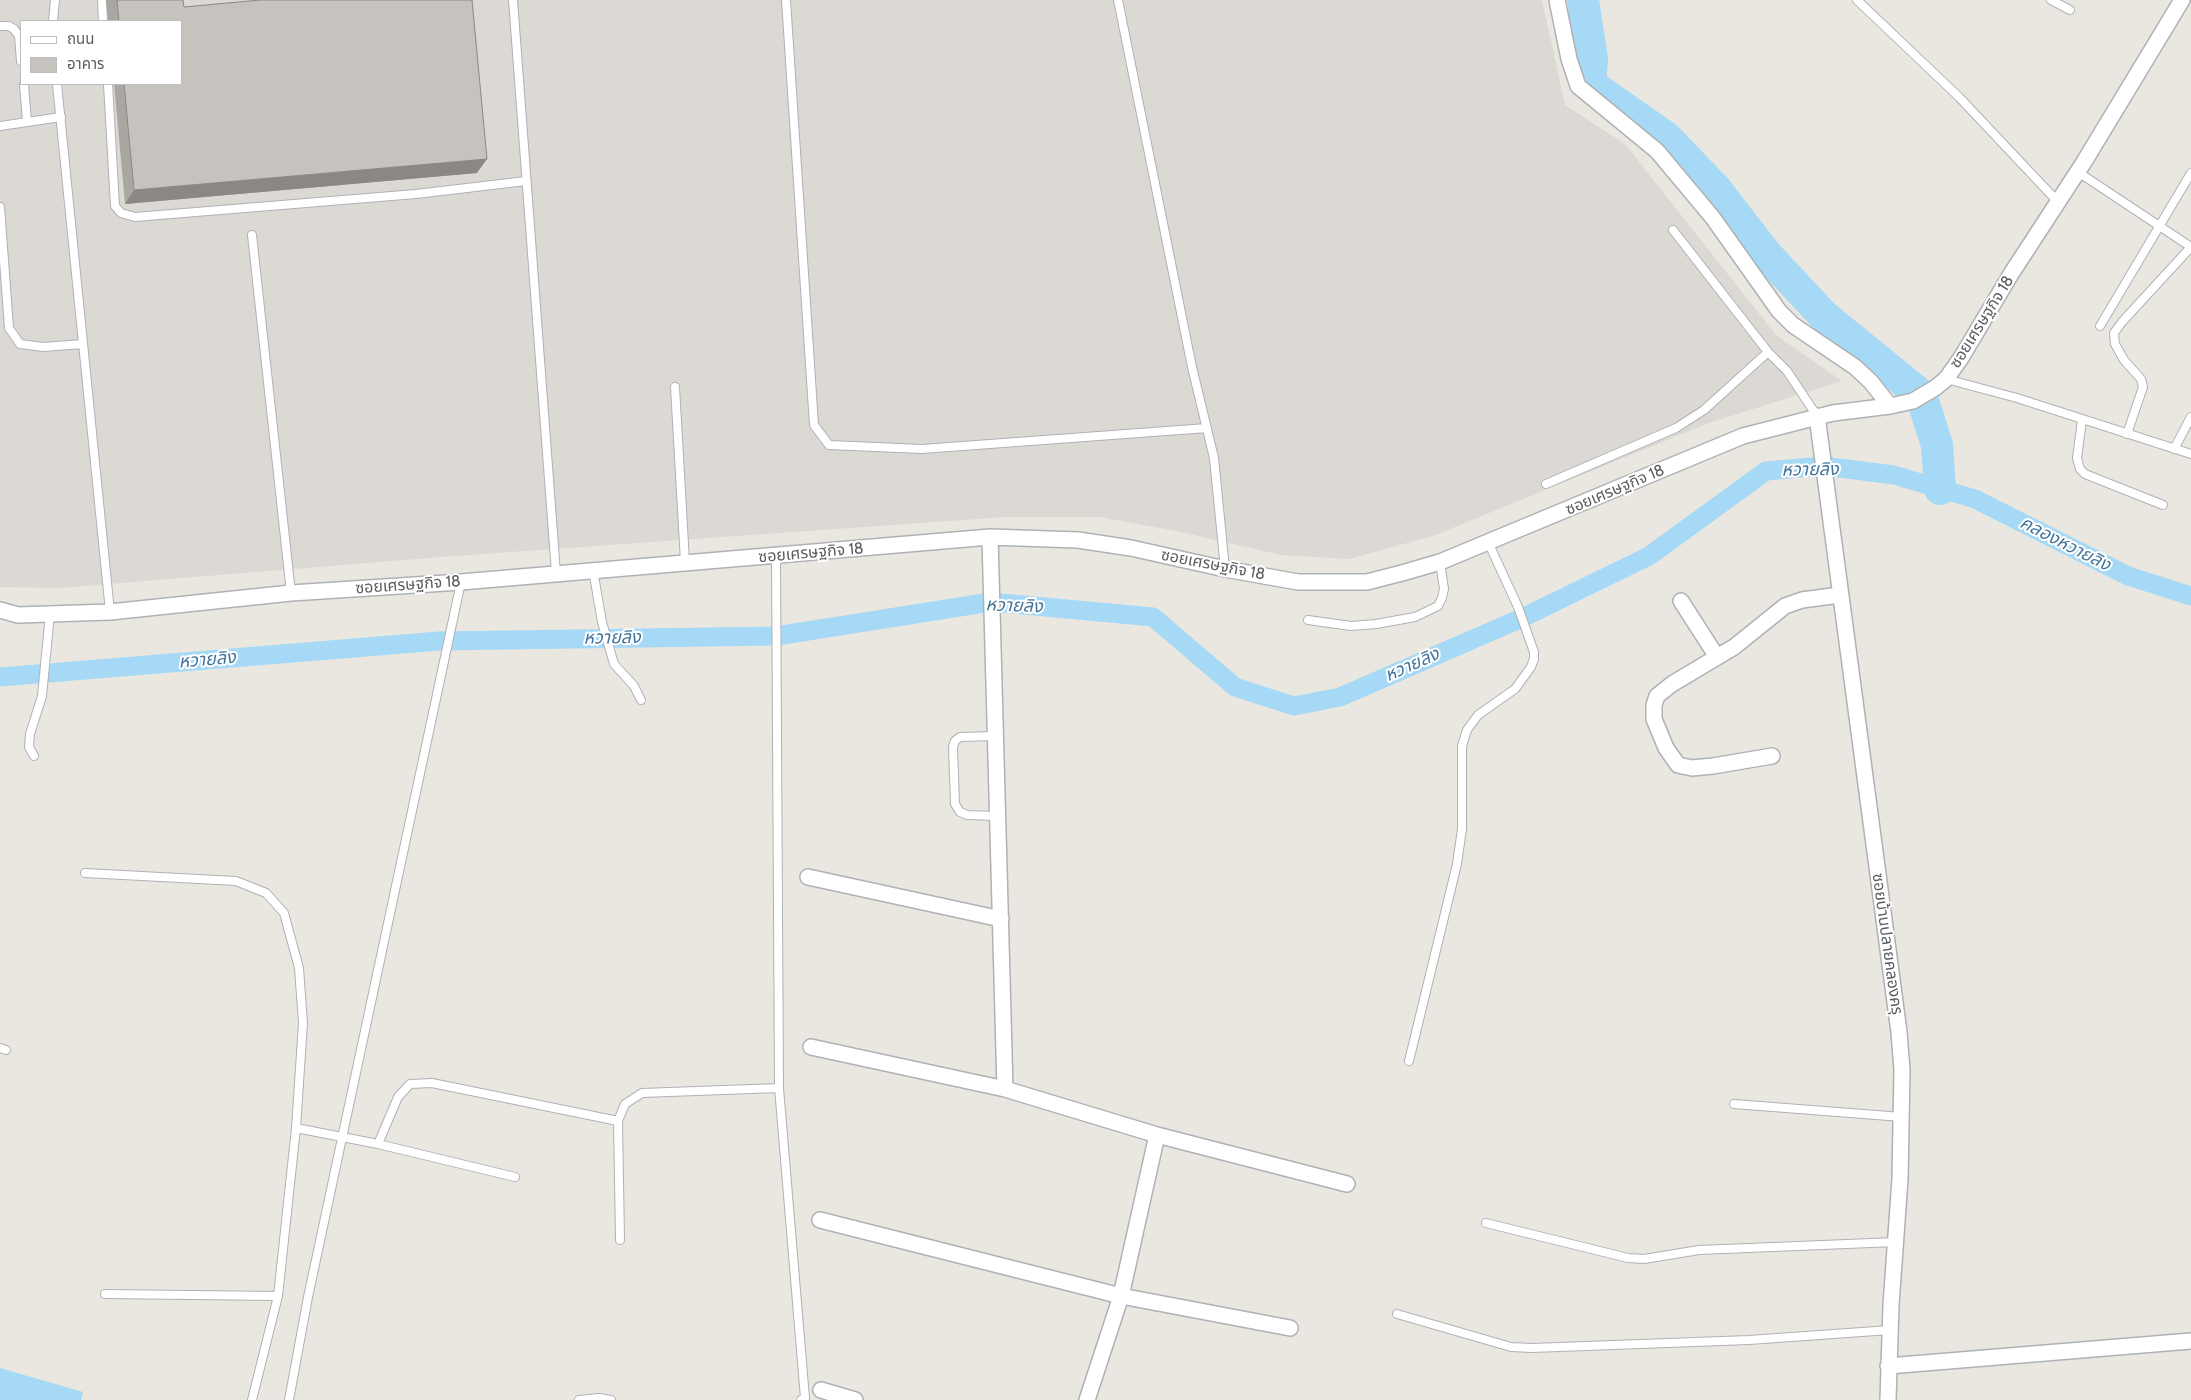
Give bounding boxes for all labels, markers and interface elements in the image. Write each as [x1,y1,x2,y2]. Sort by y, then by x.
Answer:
legend [20,20,182,85]
text: ถนน [67,30,94,48]
text: อาคาร [67,55,104,73]
street label: ซอยเศรษฐกิจ 18 [1946,272,2018,372]
water label: หวายลิง [1781,459,1839,481]
street label: ซอยเศรษฐกิจ 18 [1563,461,1667,519]
water label: คลองหวายลิง [2016,512,2114,576]
street label: ซอยเศรษฐกิจ 18 [758,539,864,567]
street label: ซอยเศรษฐกิจ 18 [1159,546,1267,584]
street label: ซอยเศรษฐกิจ 18 [355,572,461,598]
water label: หวายลิง [985,594,1043,618]
water label: หวายลิง [583,627,641,649]
water label: หวายลิง [1381,643,1443,687]
water label: หวายลิง [177,647,237,673]
street label: ซอยบ้านปลายคลองครุ [1868,872,1906,1016]

